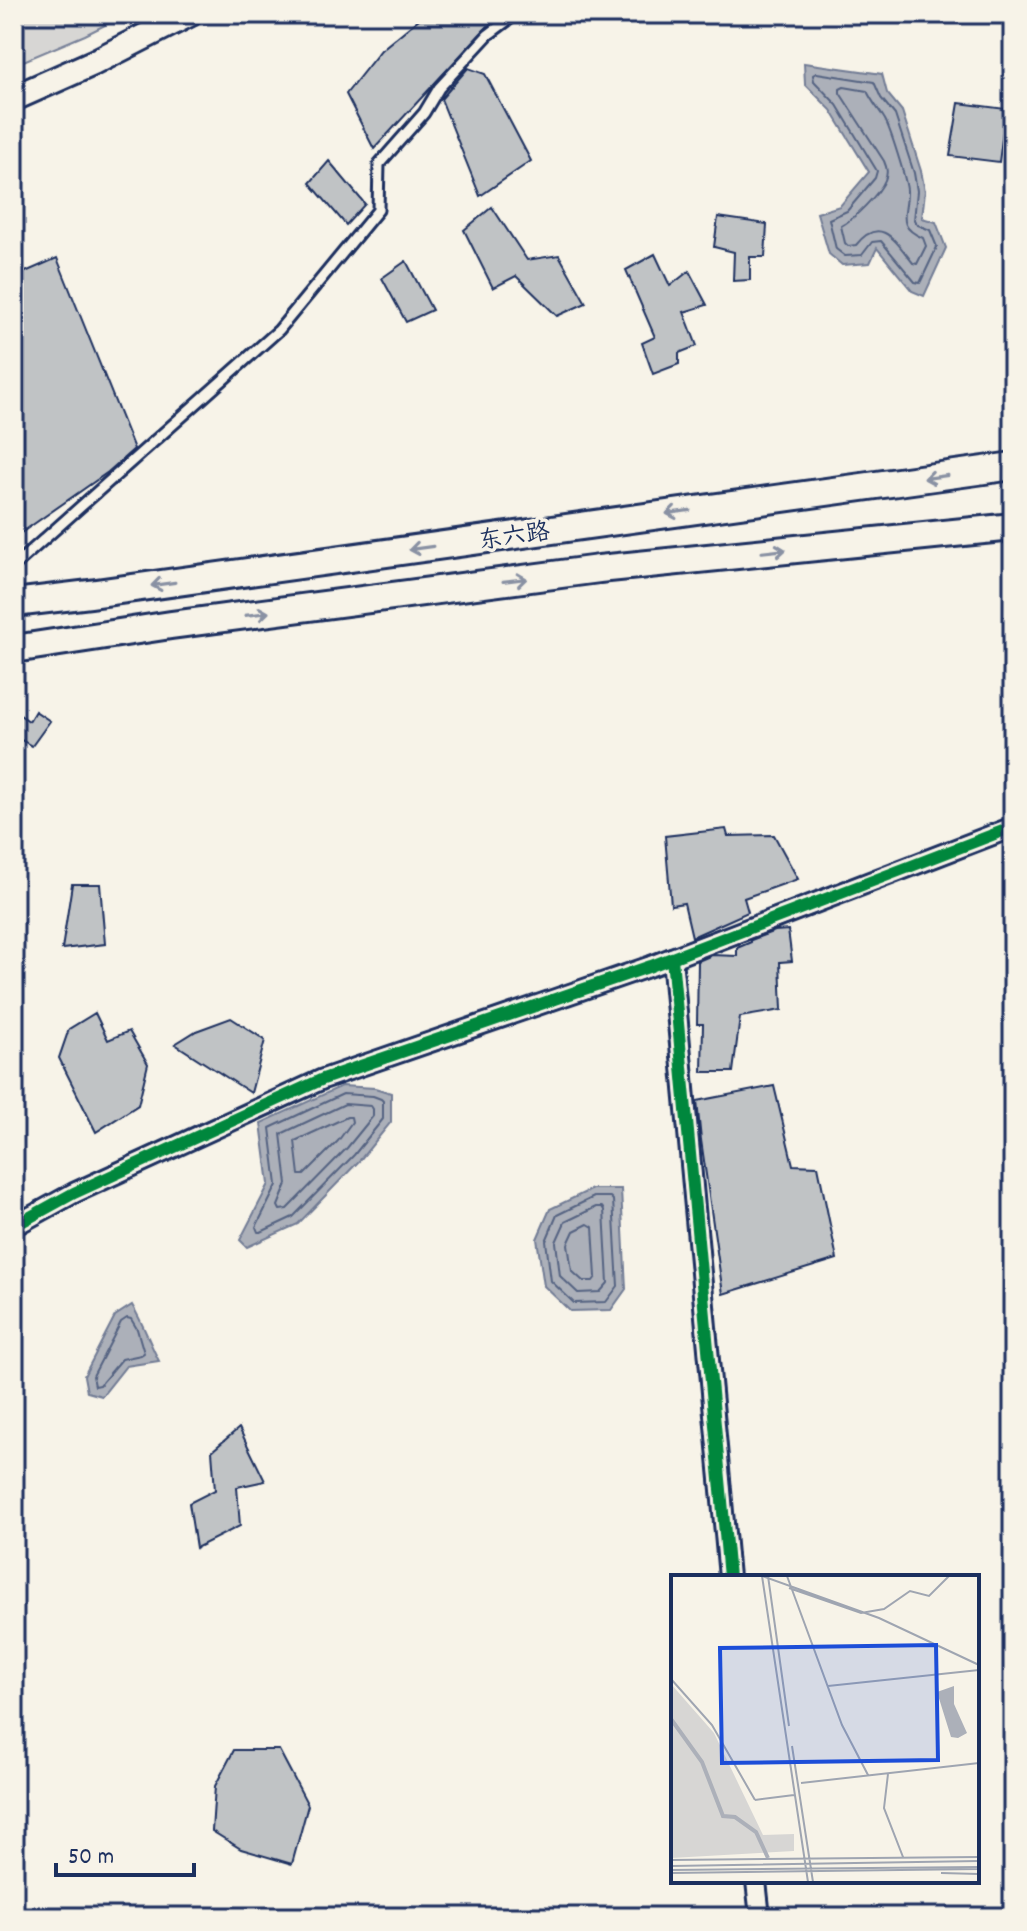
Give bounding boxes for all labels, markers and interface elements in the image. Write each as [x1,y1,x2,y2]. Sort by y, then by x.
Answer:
one-way arrow [924,470,949,485]
one-way arrow [665,505,692,520]
street label: 东六路 [476,516,552,560]
one-way arrow [409,541,434,556]
one-way arrow [760,544,787,559]
one-way arrow [502,572,527,587]
one-way arrow [151,577,176,592]
one-way arrow [244,606,270,621]
inset map [671,1575,979,1883]
scale bar [56,1827,194,1877]
text: 50 m [68,1841,114,1875]

